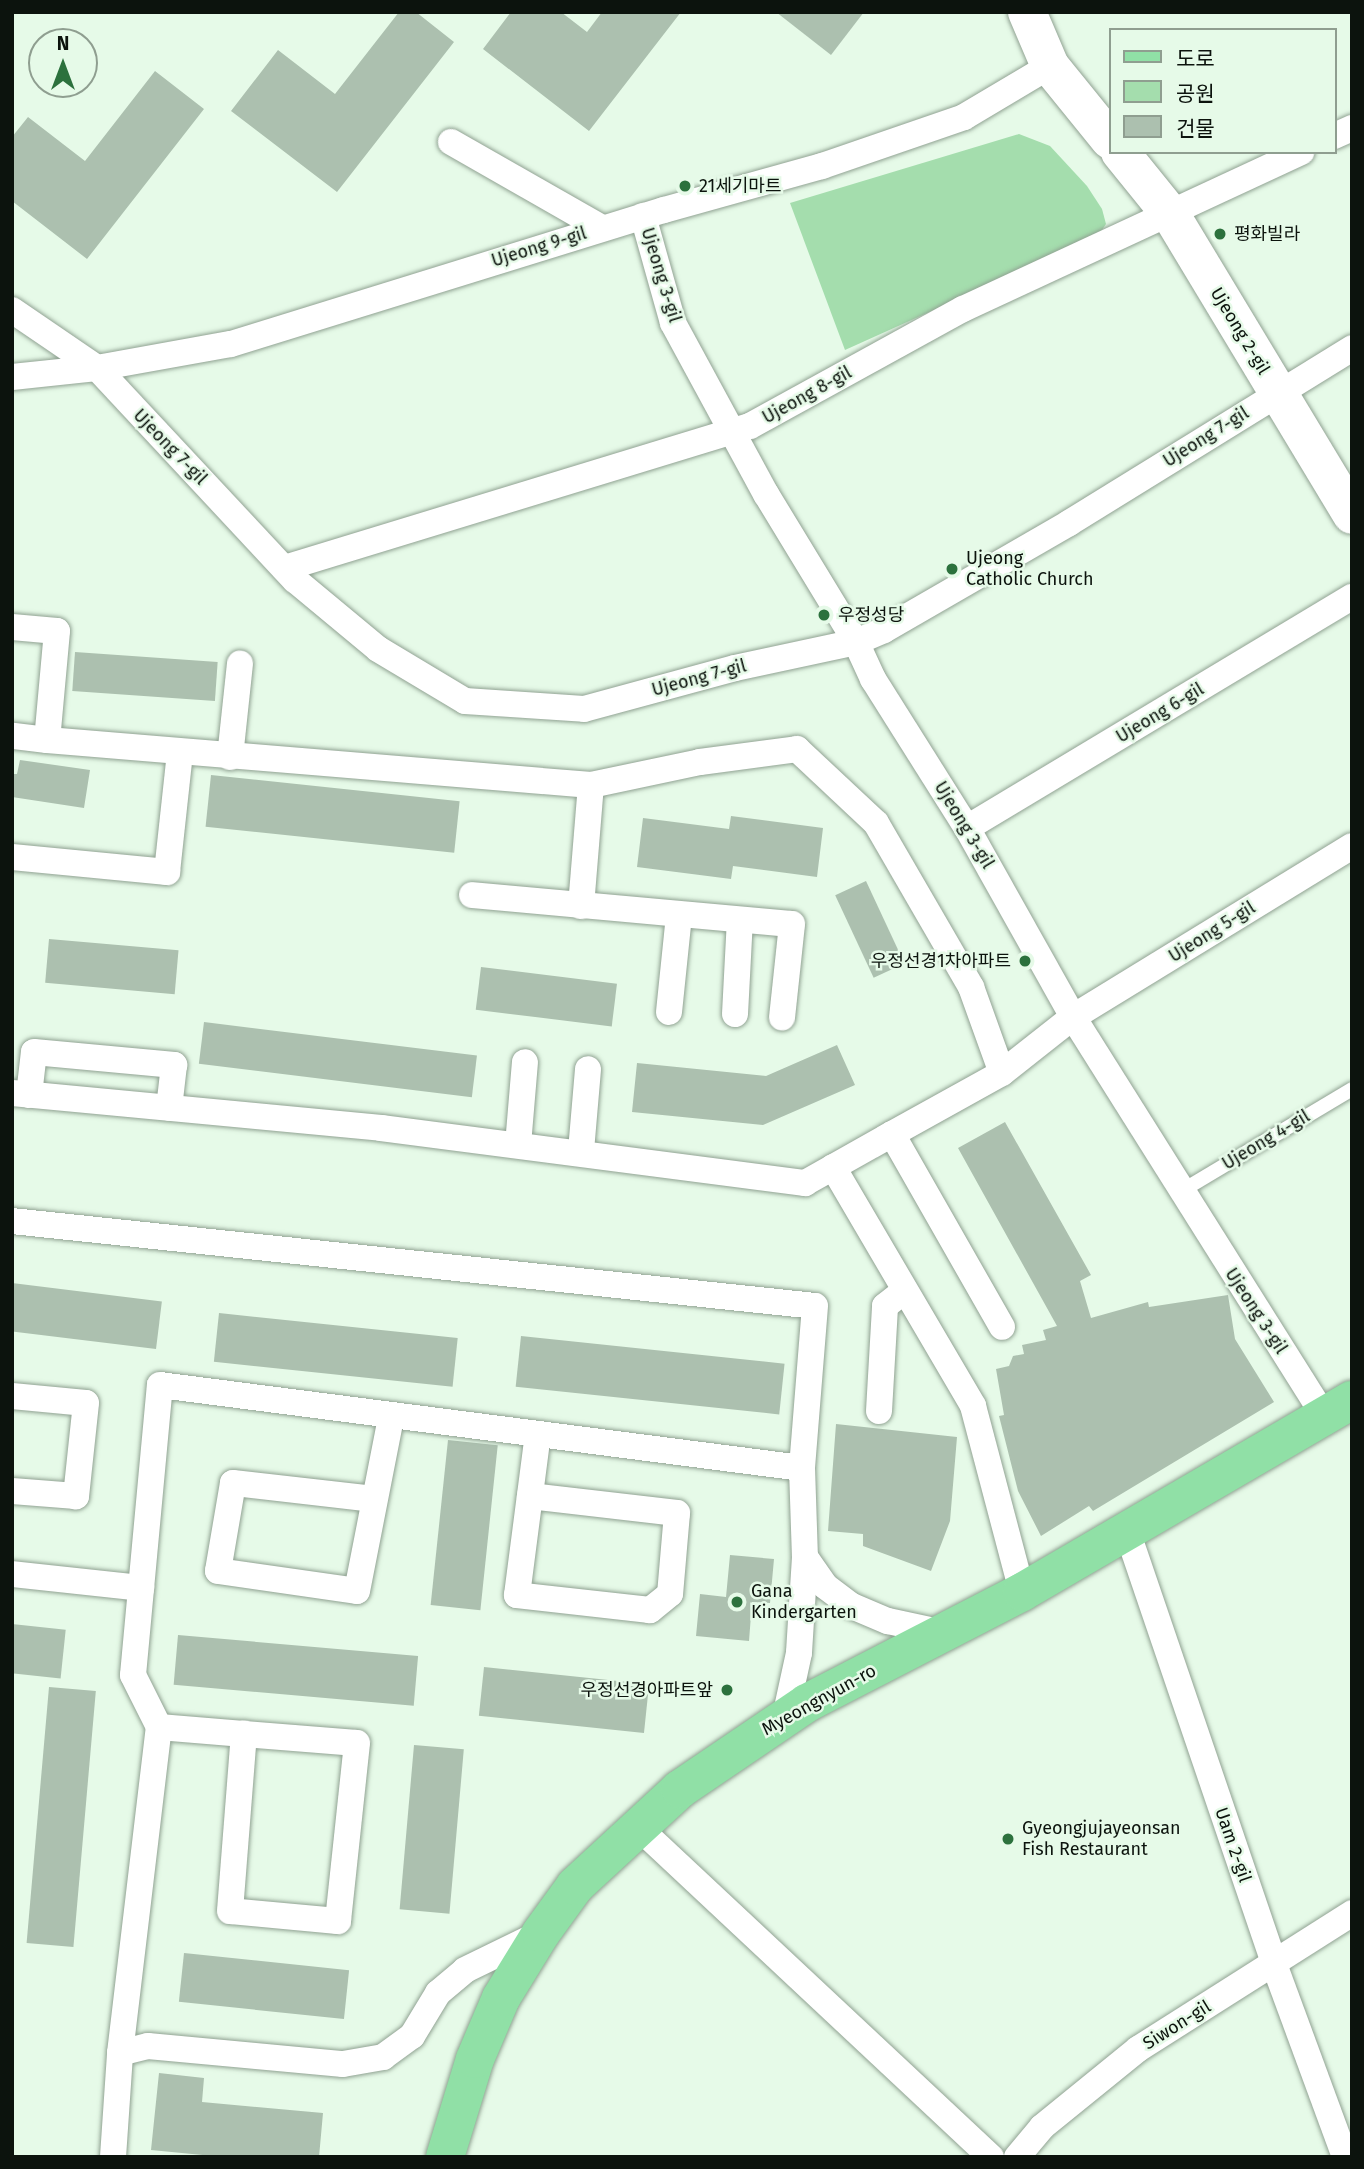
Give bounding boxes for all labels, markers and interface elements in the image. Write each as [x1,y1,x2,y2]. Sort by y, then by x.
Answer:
north arrow [28,28,98,98]
legend [1108,28,1336,154]
text: N [57,32,69,55]
text: 도로 [1176,46,1215,72]
text: 공원 [1176,81,1215,107]
text: 건물 [1176,116,1215,142]
place label: 21세기마트 [699,175,781,197]
marker: 21세기마트 [677,178,693,194]
street label: Ujeong 9-gil [489,222,589,272]
place label: 평화빌라 [1234,223,1300,245]
street label: Ujeong 3-gil [636,225,686,325]
marker: 평화빌라 [1212,226,1228,242]
street label: Ujeong 2-gil [1206,284,1274,378]
street label: Ujeong 8-gil [759,362,855,428]
street label: Ujeong 7-gil [1159,402,1253,472]
street label: Ujeong 7-gil [129,405,211,489]
place label: Ujeong Catholic Church [966,548,1093,590]
marker: Ujeong Catholic Church [944,561,960,577]
place label: 우정성당 [838,604,904,626]
marker: 우정성당 [816,607,832,623]
street label: Ujeong 7-gil [649,655,749,701]
street label: Ujeong 6-gil [1112,678,1208,748]
street label: Ujeong 3-gil [930,777,998,873]
street label: Ujeong 5-gil [1165,897,1259,967]
place label: 우정선경1차아파트 [871,950,1011,972]
marker: 우정선경1차아파트 [1017,953,1033,969]
street label: Ujeong 4-gil [1218,1105,1314,1175]
street label: Ujeong 3-gil [1220,1264,1292,1358]
place label: Gana Kindergarten [751,1581,857,1624]
marker: Gana Kindergarten [729,1594,745,1610]
street label: Myeongnyun-ro [758,1660,880,1740]
place label: 우정선경아파트앞 [581,1679,713,1701]
marker: 우정선경아파트앞 [719,1682,735,1698]
street label: Uam 2-gil [1210,1805,1256,1885]
place label: Gyeongjujayeonsan Fish Restaurant [1022,1818,1181,1860]
marker: Gyeongjujayeonsan Fish Restaurant [1000,1831,1016,1847]
street label: Siwon-gil [1139,1996,1215,2054]

